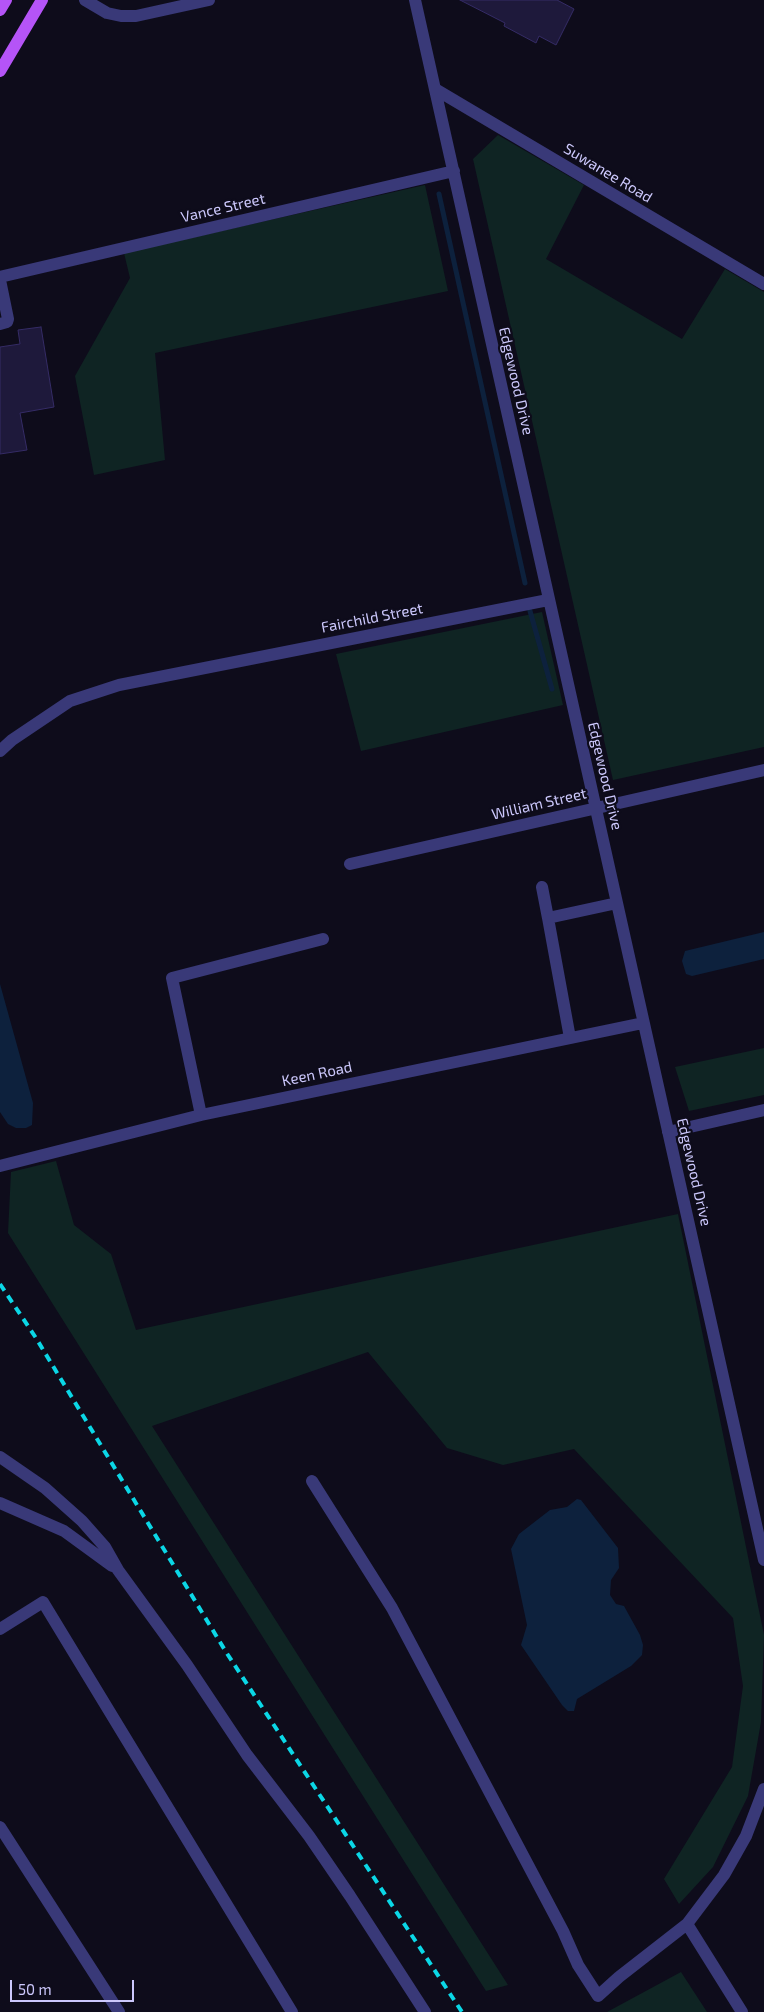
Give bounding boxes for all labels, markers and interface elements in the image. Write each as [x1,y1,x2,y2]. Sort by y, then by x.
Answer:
street label: Suwanee Road [560,139,656,207]
street label: Vance Street [179,190,267,226]
street label: Edgewood Drive [495,325,537,437]
street label: Fairchild Street [320,599,424,637]
street label: Edgewood Drive [584,720,626,832]
street label: William Street [490,784,588,824]
street label: Keen Road [280,1058,354,1090]
street label: Edgewood Drive [673,1116,715,1228]
scale bar [12,1970,136,2002]
text: 50 m [18,1980,52,1998]

